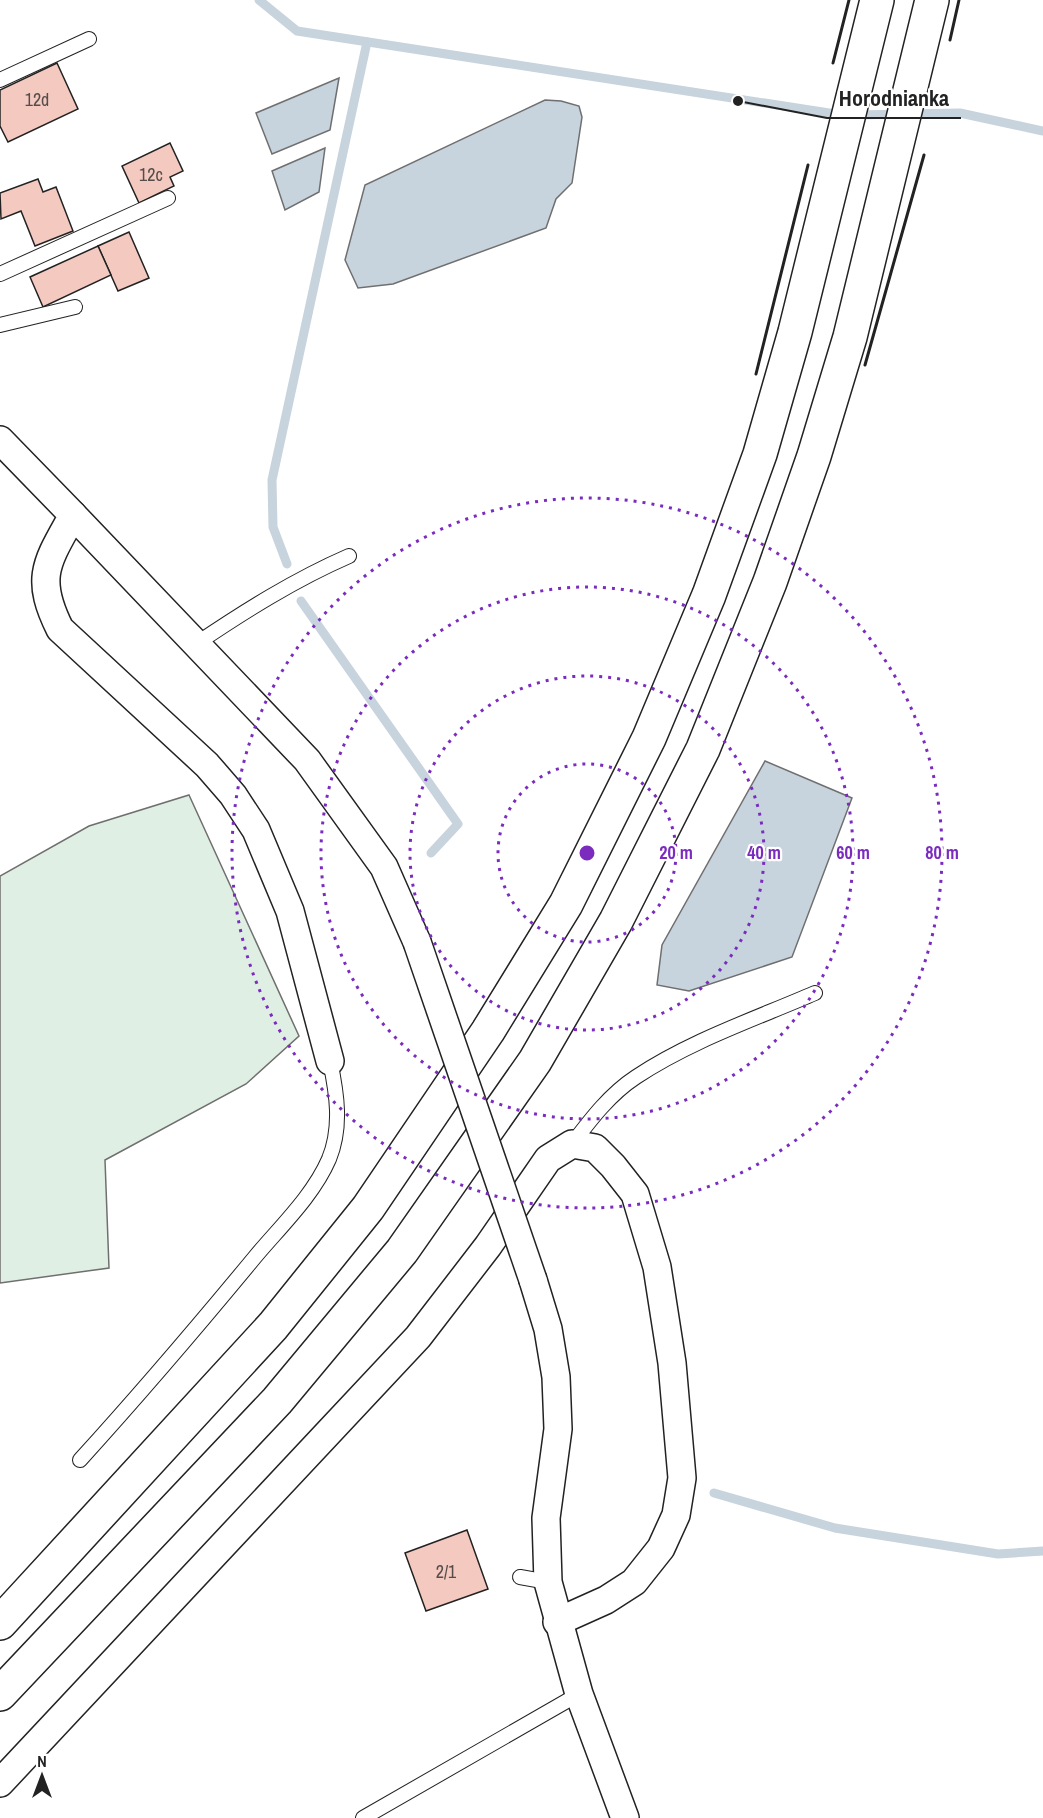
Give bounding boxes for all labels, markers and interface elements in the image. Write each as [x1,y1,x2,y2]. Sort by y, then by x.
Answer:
callout: Horodnianka [827,78,961,118]
text: Horodnianka [839,83,949,113]
house number: 12d [25,87,49,112]
house number: 12c [139,162,163,187]
text: 20 m [659,840,693,865]
text: 40 m [747,840,781,865]
text: 60 m [836,840,870,865]
text: 80 m [925,840,959,865]
centre of rings [577,843,597,863]
house number: 2/1 [436,1559,457,1584]
north arrow [12,1746,72,1806]
text: N [37,1750,47,1772]

